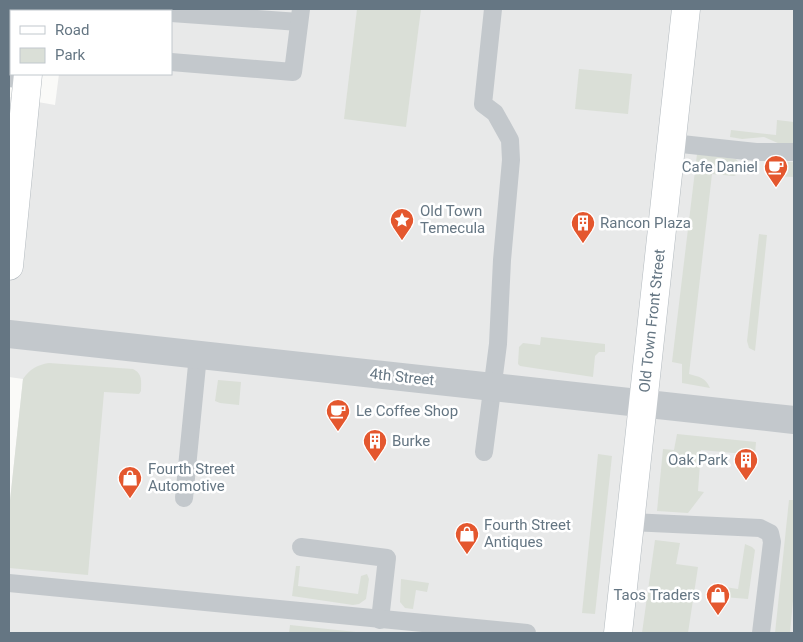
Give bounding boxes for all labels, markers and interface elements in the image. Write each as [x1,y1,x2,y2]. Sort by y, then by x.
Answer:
legend [10,10,172,75]
text: Road [55,21,89,39]
text: Park [55,46,86,64]
cafe icon: Cafe Daniel [763,154,789,188]
place label: Cafe Daniel [682,158,758,176]
place label: Old Town Temecula [420,202,485,237]
place icon: Old Town Temecula [389,207,415,241]
building icon: Rancon Plaza [570,210,596,244]
place label: Rancon Plaza [600,214,691,232]
street label: Old Town Front Street [635,248,669,394]
street label: 4th Street [369,365,435,389]
cafe icon: Le Coffee Shop [325,398,351,432]
place label: Le Coffee Shop [356,402,458,420]
building icon: Burke [362,428,388,462]
place label: Burke [392,432,430,450]
building icon: Oak Park [733,447,759,481]
place label: Oak Park [668,451,728,469]
place label: Fourth Street Automotive [148,460,235,495]
shop icon: Fourth Street Automotive [117,465,143,499]
place label: Fourth Street Antiques [484,516,571,551]
shop icon: Fourth Street Antiques [454,521,480,555]
shop icon: Taos Traders [705,582,731,616]
place label: Taos Traders [613,586,700,604]

